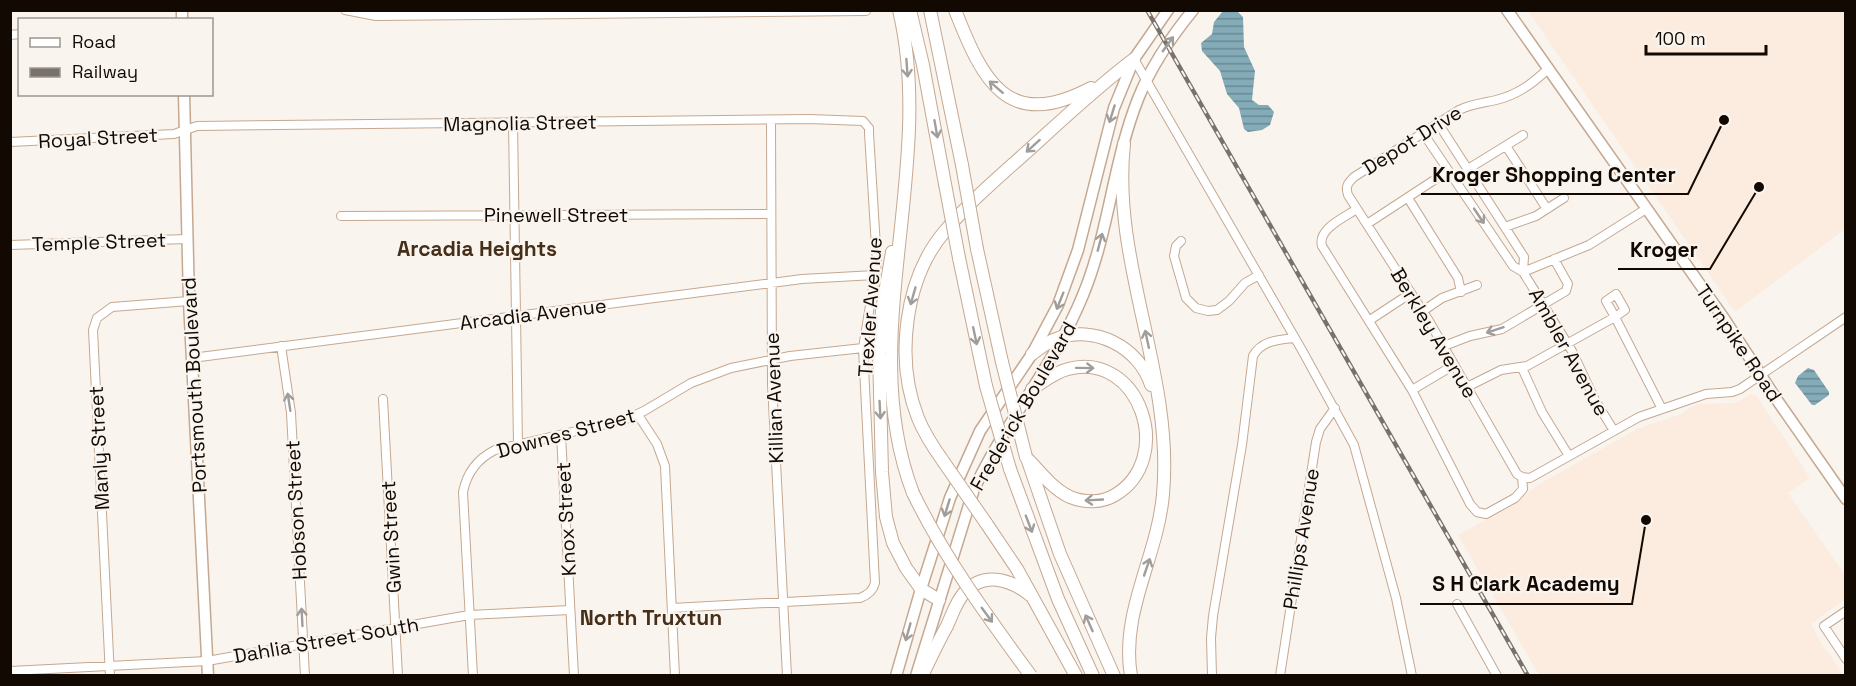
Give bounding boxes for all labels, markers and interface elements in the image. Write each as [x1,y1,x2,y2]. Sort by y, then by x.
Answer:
legend [18,18,213,96]
scale bar [1646,18,1766,56]
text: 100 m [1655,27,1706,50]
text: Road [72,30,116,53]
one-way arrow [1162,36,1174,52]
one-way arrow [902,58,913,78]
text: Railway [72,60,138,83]
one-way arrow [988,80,1004,93]
street label: Depot Drive [1358,99,1466,181]
one-way arrow [1106,104,1117,123]
street label: Magnolia Street [443,109,597,137]
one-way arrow [931,119,942,139]
street label: Royal Street [37,122,159,154]
one-way arrow [1026,139,1041,153]
callout: Kroger Shopping Center [1421,155,1688,194]
text: Kroger Shopping Center [1432,161,1676,188]
street label: Pinewell Street [484,202,628,228]
one-way arrow [1473,207,1485,224]
street label: Temple Street [31,227,167,257]
callout: Kroger [1618,230,1710,269]
one-way arrow [1095,233,1107,252]
district label: Arcadia Heights [397,235,557,262]
street label: Trexler Avenue [852,236,888,378]
text: Kroger [1630,236,1698,263]
street label: Berkley Avenue [1385,263,1483,403]
street label: Portsmouth Boulevard [175,277,213,493]
street label: Turnpike Road [1690,279,1788,407]
street label: Ambler Avenue [1523,283,1615,421]
one-way arrow [907,286,918,305]
one-way arrow [1054,291,1065,310]
street label: Arcadia Avenue [458,292,608,336]
street label: Frederick Boulevard [964,317,1082,495]
one-way arrow [970,325,981,345]
one-way arrow [1486,325,1505,336]
one-way arrow [1141,330,1152,349]
street label: Killian Avenue [759,332,789,464]
one-way arrow [1074,362,1094,374]
street label: Manly Street [83,385,115,511]
one-way arrow [283,392,294,412]
one-way arrow [875,400,886,420]
street label: Downes Street [494,402,638,464]
street label: Hobson Street [279,440,313,580]
street label: Knox Street [550,461,582,577]
street label: Phillips Avenue [1277,466,1325,612]
street label: Gwin Street [375,480,407,594]
one-way arrow [1084,495,1104,506]
one-way arrow [941,498,952,517]
one-way arrow [1025,514,1036,533]
one-way arrow [1142,558,1153,577]
callout: S H Clark Academy [1420,565,1632,604]
text: S H Clark Academy [1432,570,1620,597]
district label: North Truxtun [580,604,722,631]
one-way arrow [981,606,993,622]
one-way arrow [296,608,307,628]
street label: Dahlia Street South [231,611,421,669]
one-way arrow [1083,614,1095,632]
one-way arrow [902,622,913,641]

